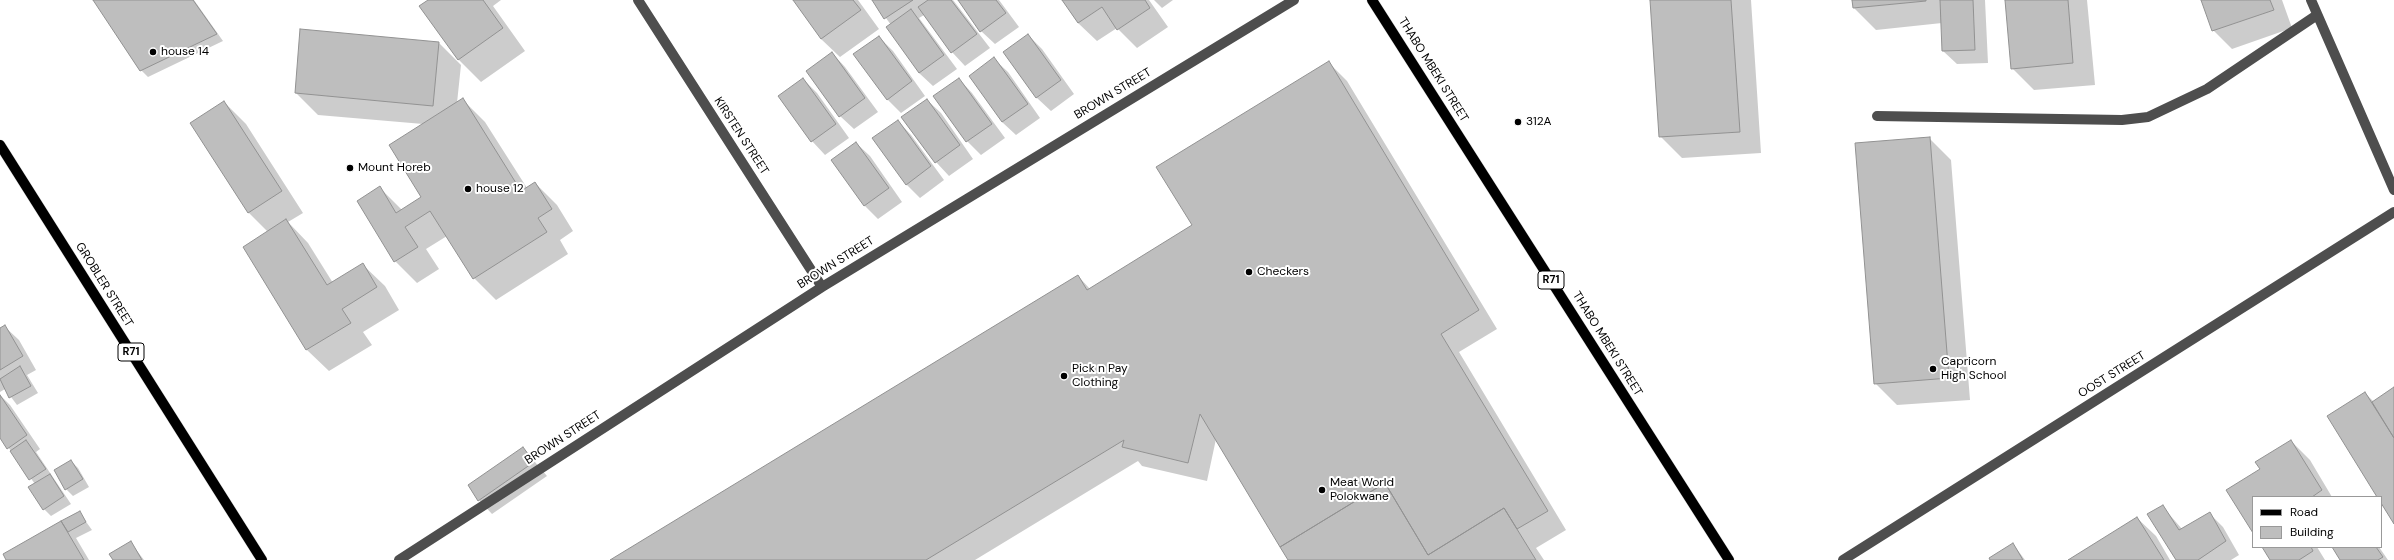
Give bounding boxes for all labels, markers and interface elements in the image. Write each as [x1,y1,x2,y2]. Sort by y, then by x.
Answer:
street label: THABO MBEKI STREET [1395,15,1471,125]
place label: house 14 [161,45,209,59]
marker: house 14 [148,47,158,57]
street label: BROWN STREET [1072,65,1154,123]
street label: KIRSTEN STREET [711,95,771,177]
place label: 312A [1526,115,1552,129]
marker: 312A [1513,117,1523,127]
place label: Mount Horeb [358,161,431,175]
marker: Mount Horeb [345,163,355,173]
place label: house 12 [476,182,524,196]
marker: house 12 [463,184,473,194]
street label: BROWN STREET [795,234,877,292]
street label: GROBLER STREET [72,240,136,330]
place label: Checkers [1257,265,1309,279]
marker: Checkers [1244,267,1254,277]
road number: R71 [1538,271,1564,289]
street label: THABO MBEKI STREET [1569,289,1645,399]
road number: R71 [118,343,144,361]
street label: OOST STREET [2076,349,2148,401]
place label: Capricorn High School [1941,355,2006,383]
place label: Pick n Pay Clothing [1072,362,1128,390]
marker: Capricorn High School [1928,364,1938,374]
marker: Pick n Pay Clothing [1059,371,1069,381]
street label: BROWN STREET [522,408,604,468]
place label: Meat World Polokwane [1330,476,1394,504]
marker: Meat World Polokwane [1317,485,1327,495]
legend [2252,496,2382,548]
text: Road [2290,504,2318,520]
text: Building [2290,524,2334,540]

